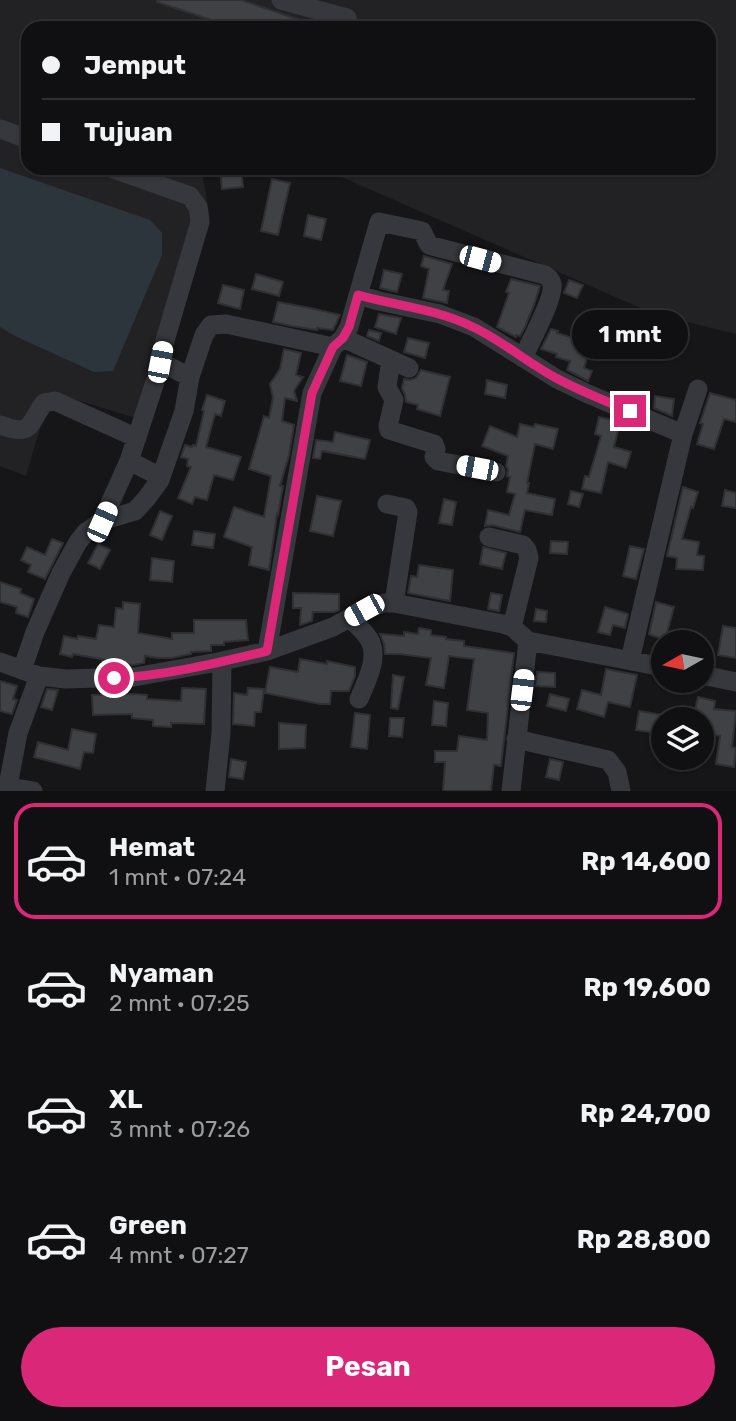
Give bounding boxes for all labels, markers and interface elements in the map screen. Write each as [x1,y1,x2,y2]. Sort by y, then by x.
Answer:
text: Jemput [84,50,186,81]
text: Tujuan [84,117,173,148]
car [457,243,504,275]
callout: 1 mnt [572,310,688,358]
text: 1 mnt [599,320,661,348]
car [146,339,175,385]
route end [614,395,646,427]
car [455,454,500,482]
car [84,499,121,545]
car [341,591,388,629]
north arrow [651,630,714,693]
map controls [651,630,714,770]
route start [98,662,130,694]
car [510,668,535,712]
button: layers [651,707,714,770]
icon: car [25,830,88,893]
text: Hemat [109,832,195,863]
text: Rp 14,600 [581,846,711,877]
text: 1 mnt · 07:24 [109,863,246,891]
icon: car [25,956,88,1019]
text: Nyaman [109,958,214,989]
text: Rp 19,600 [583,972,711,1003]
text: 2 mnt · 07:25 [109,989,250,1017]
icon: car [25,1082,88,1145]
text: XL [109,1084,142,1115]
text: Rp 24,700 [580,1098,711,1129]
text: 3 mnt · 07:26 [109,1115,250,1143]
icon: car [25,1208,88,1271]
text: Green [109,1210,187,1241]
text: Rp 28,800 [577,1224,711,1255]
text: 4 mnt · 07:27 [109,1241,249,1269]
button: Pesan [21,1327,715,1407]

